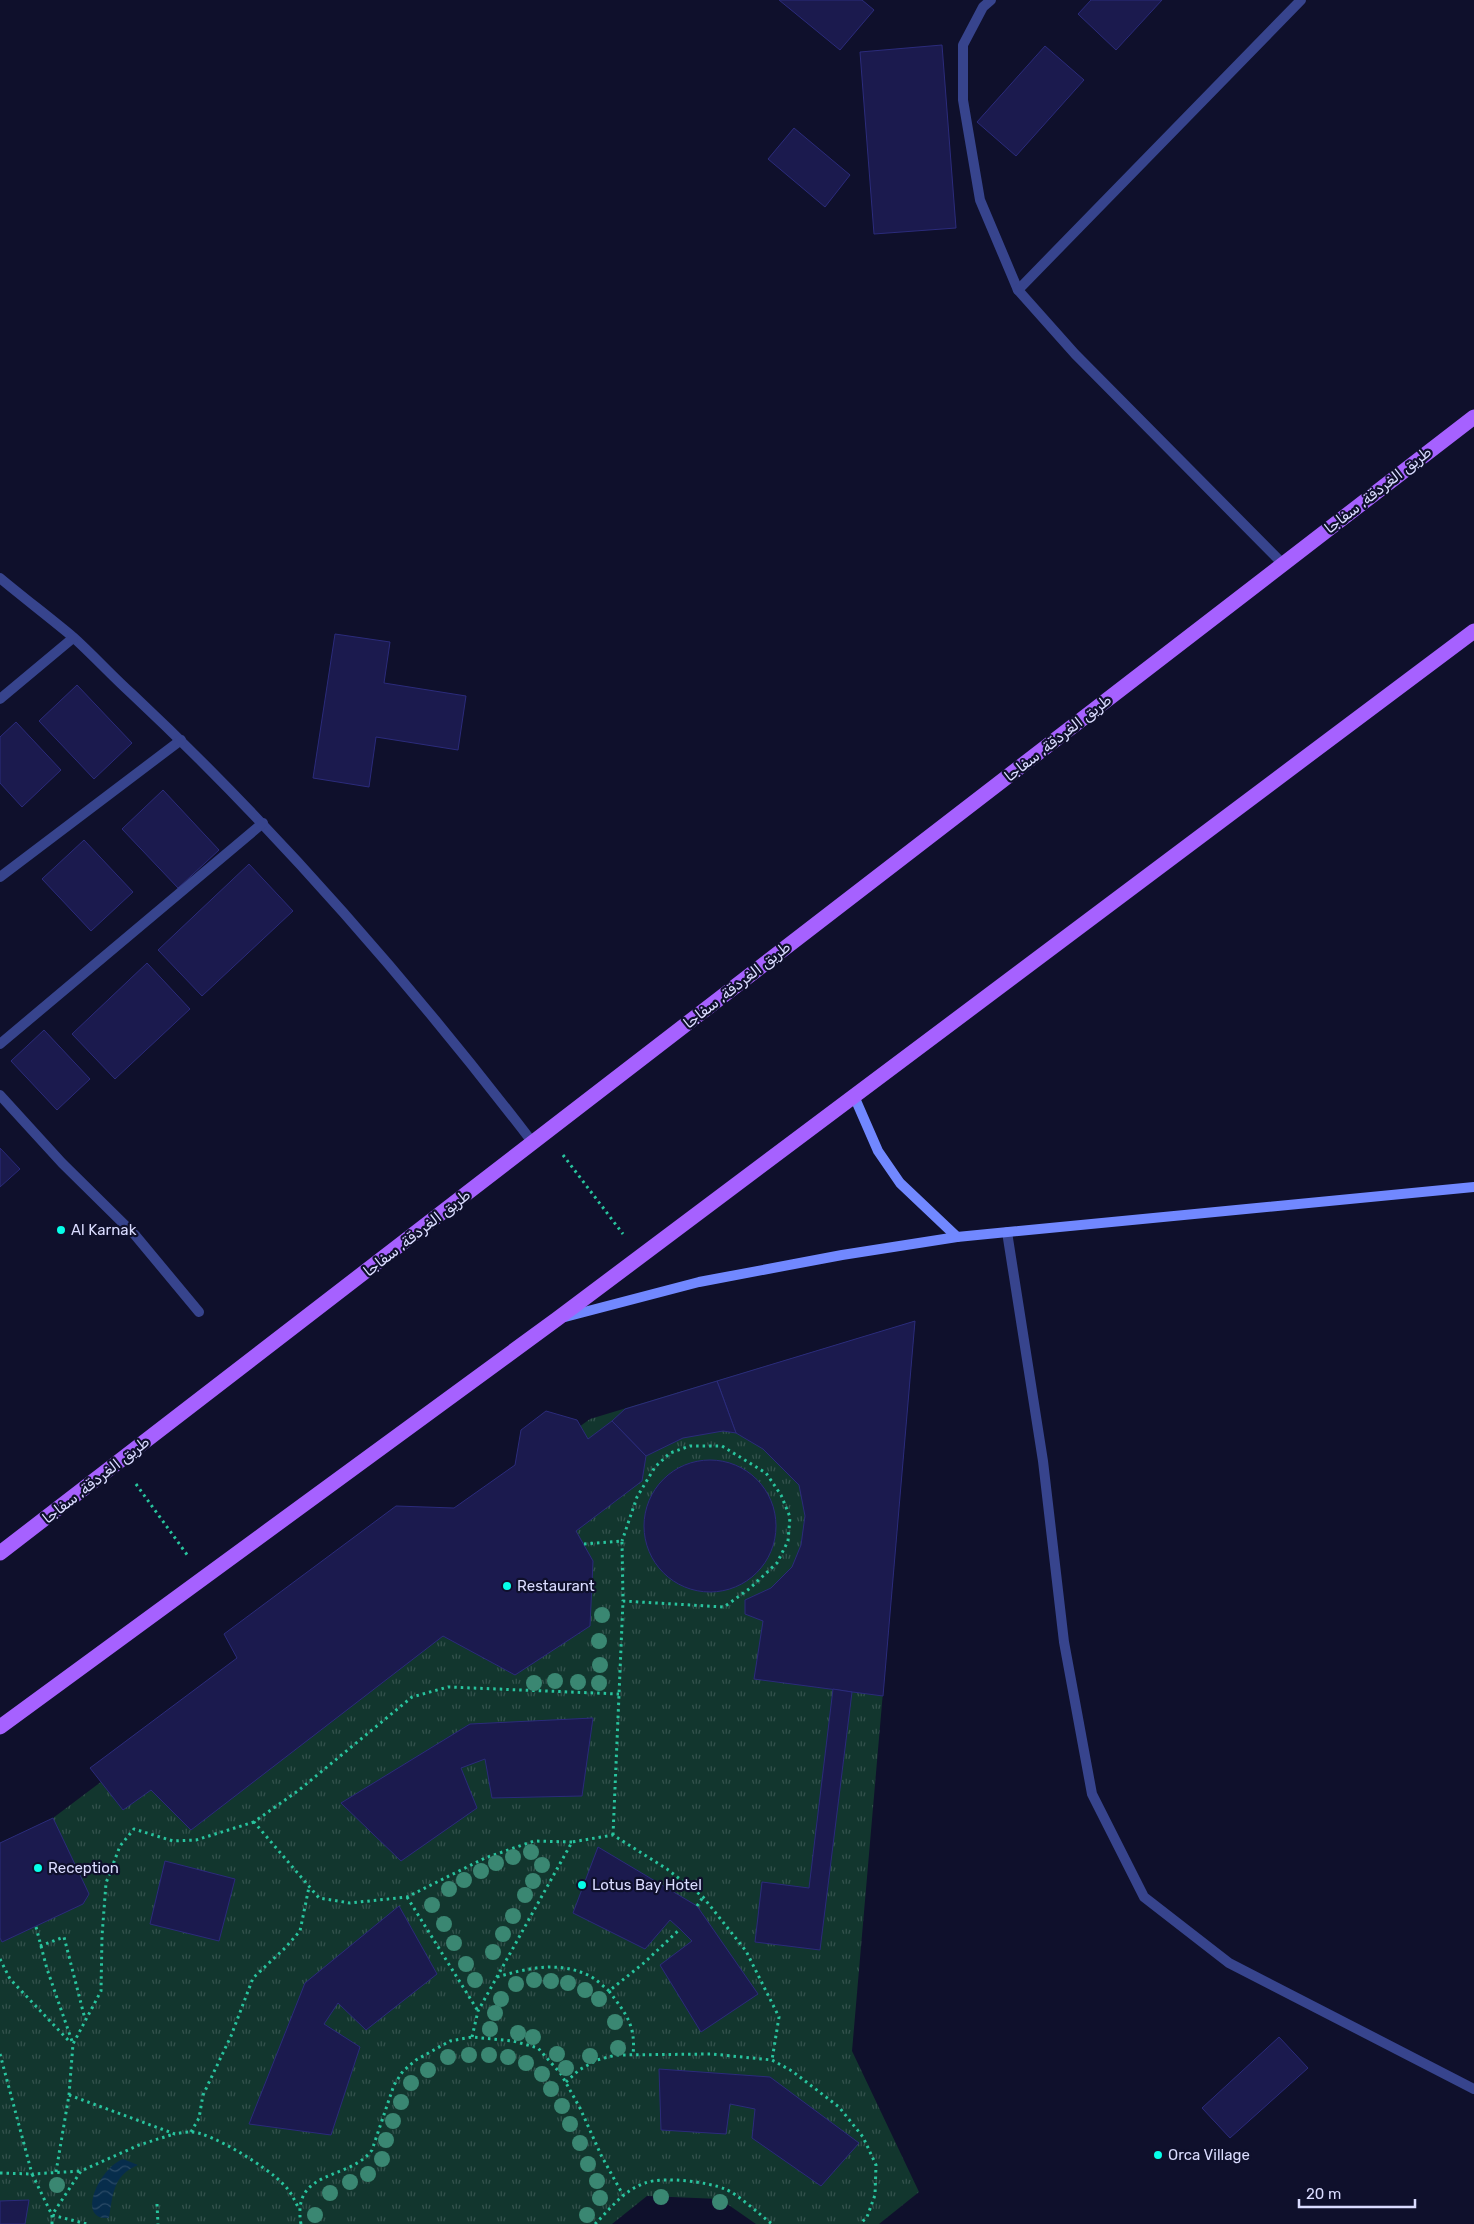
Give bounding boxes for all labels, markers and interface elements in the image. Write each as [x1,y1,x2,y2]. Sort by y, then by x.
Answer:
street label: طريق الغردقة, سفاجا [1321,443,1435,537]
street label: طريق الغردقة, سفاجا [1001,691,1115,785]
street label: طريق الغردقة, سفاجا [680,938,794,1032]
street label: طريق الغردقة, سفاجا [360,1186,474,1280]
place label: Al Karnak [71,1221,137,1239]
marker: Al Karnak [55,1224,67,1236]
street label: طريق الغردقة, سفاجا [39,1433,153,1527]
place label: Restaurant [517,1577,595,1595]
marker: Restaurant [501,1580,513,1592]
place label: Reception [48,1859,119,1877]
marker: Reception [32,1862,44,1874]
place label: Lotus Bay Hotel [592,1876,702,1894]
marker: Lotus Bay Hotel [576,1879,588,1891]
place label: Orca Village [1168,2146,1250,2164]
marker: Orca Village [1152,2149,1164,2161]
scale bar [1299,2176,1415,2208]
text: 20 m [1306,2185,1341,2203]

